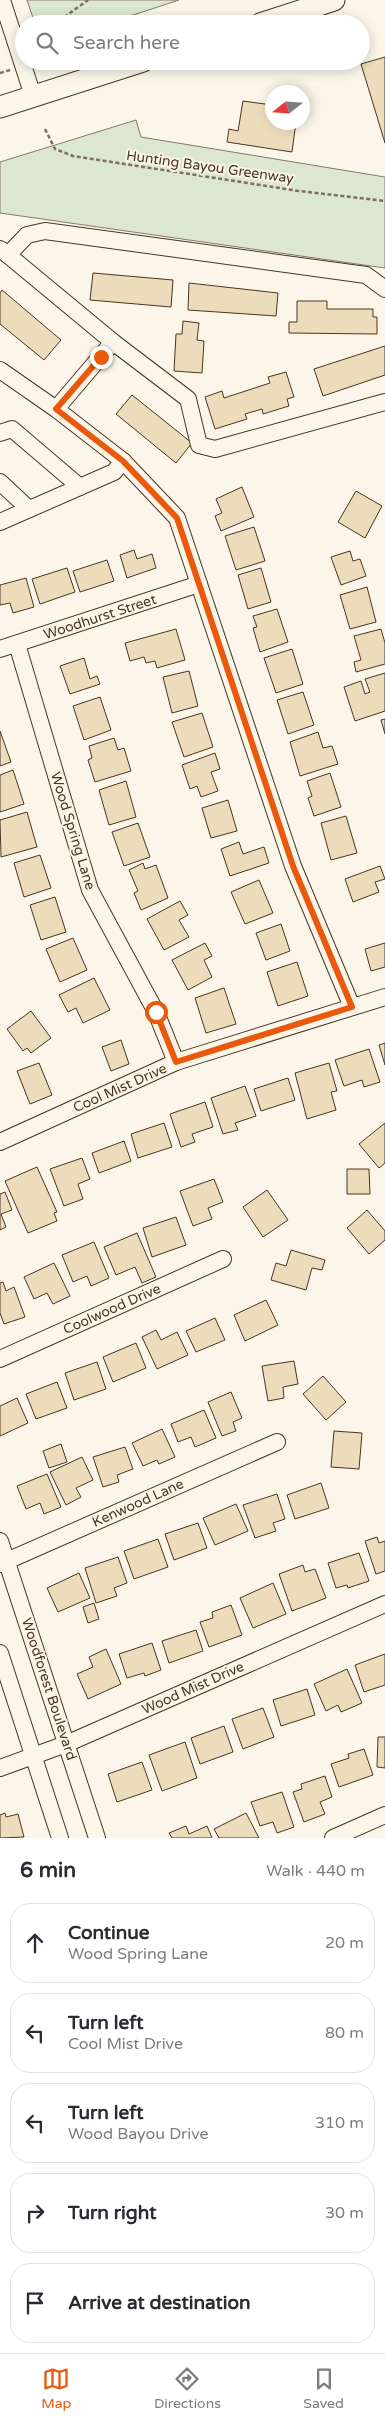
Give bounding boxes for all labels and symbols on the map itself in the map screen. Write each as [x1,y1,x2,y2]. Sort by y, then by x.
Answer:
north arrow [265,85,310,130]
street label: Hunting Bayou Greenway [125,147,295,187]
route end [90,346,113,369]
street label: Woodhurst Street [42,591,159,643]
street label: Wood Spring Lane [47,770,99,892]
route start [145,1001,168,1024]
street label: Cool Mist Drive [71,1060,169,1116]
street label: Coolwood Drive [61,1280,163,1338]
street label: Kenwood Lane [90,1475,187,1531]
street label: Woodforest Boulevard [18,1616,80,1762]
street label: Wood Mist Drive [139,1658,247,1718]

